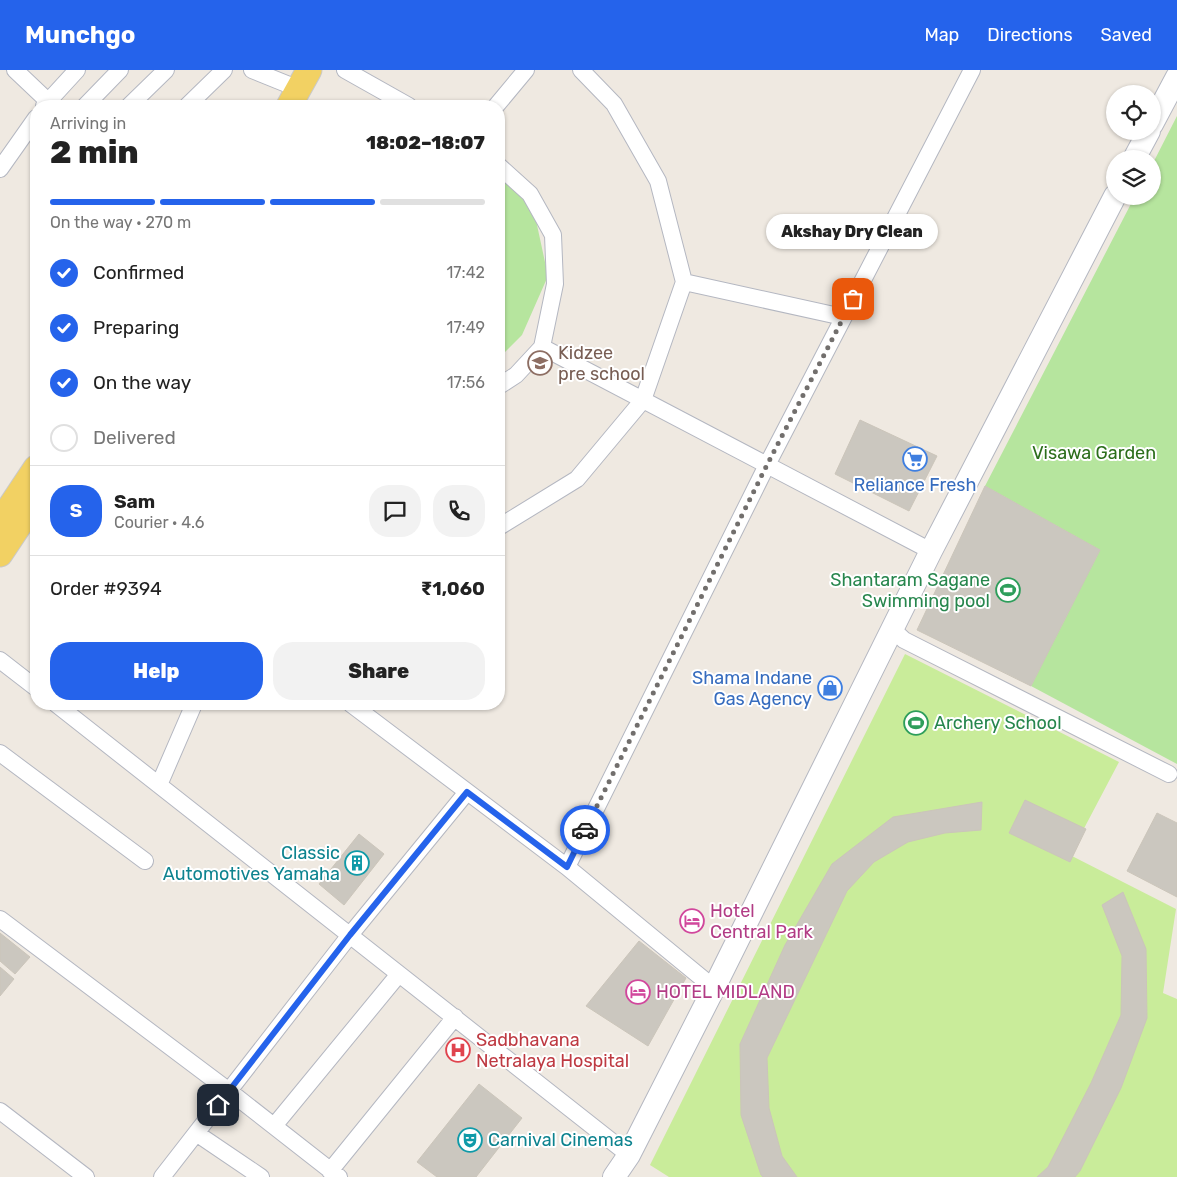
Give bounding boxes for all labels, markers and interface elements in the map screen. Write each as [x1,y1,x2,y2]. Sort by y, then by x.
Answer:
text: Munchgo [25,21,135,49]
text: Map [924,24,959,46]
text: Directions [987,24,1073,46]
text: Saved [1101,24,1152,46]
map controls [1106,85,1161,205]
button: locate [1106,85,1161,140]
text: Arriving in [50,114,126,133]
text: 18:02–18:07 [366,131,485,154]
text: 2 min [50,133,139,171]
button: layers [1106,150,1161,205]
text: On the way · 270 m [50,213,191,232]
callout: Akshay Dry Clean [767,214,939,249]
text: Akshay Dry Clean [781,222,923,241]
icon: check [50,259,78,287]
text: Confirmed [93,261,184,284]
text: 17:42 [447,263,485,282]
pin [832,278,874,320]
icon: bag [839,285,867,313]
icon: check [50,314,78,342]
text: Preparing [93,316,179,339]
text: 17:49 [447,318,485,337]
place label: Kidzee pre school [558,342,645,385]
school or university icon: Kidzee pre school [527,350,553,376]
icon: check [50,369,78,397]
text: On the way [93,371,191,394]
text: 17:56 [447,373,485,392]
text: Delivered [93,426,176,449]
park label: Visawa Garden [1032,442,1156,464]
supermarket icon: Reliance Fresh [902,446,928,472]
place label: Reliance Fresh [854,474,976,496]
button: chat [369,485,421,537]
button: phone [433,485,485,537]
text: Sam [114,490,155,513]
text: S [70,499,82,522]
text: Courier · 4.6 [114,513,204,532]
place label: Shantaram Sagane Swimming pool [830,569,990,612]
text: Order #9394 [50,577,162,600]
text: ₹1,060 [421,577,485,600]
sports icon: Shantaram Sagane Swimming pool [995,577,1021,603]
button: Help [50,642,263,700]
button: Share [273,642,485,700]
place label: Shama Indane Gas Agency [692,667,812,710]
shop icon: Shama Indane Gas Agency [817,675,843,701]
sports icon: Archery School [903,710,929,736]
place label: Archery School [934,712,1062,734]
courier [560,805,610,855]
icon: car [571,816,599,844]
place label: Classic Automotives Yamaha [163,842,340,885]
building icon: Classic Automotives Yamaha [344,850,370,876]
place label: Hotel Central Park [710,900,813,943]
hotel icon: Hotel Central Park [679,908,705,934]
hotel icon: HOTEL MIDLAND [625,979,651,1005]
place label: HOTEL MIDLAND [656,981,795,1003]
place label: Sadbhavana Netralaya Hospital [476,1029,629,1072]
hospital icon: Sadbhavana Netralaya Hospital [445,1037,471,1063]
pin [197,1084,239,1126]
icon: home [204,1091,232,1119]
theatre icon: Carnival Cinemas [457,1127,483,1153]
place label: Carnival Cinemas [488,1129,633,1151]

